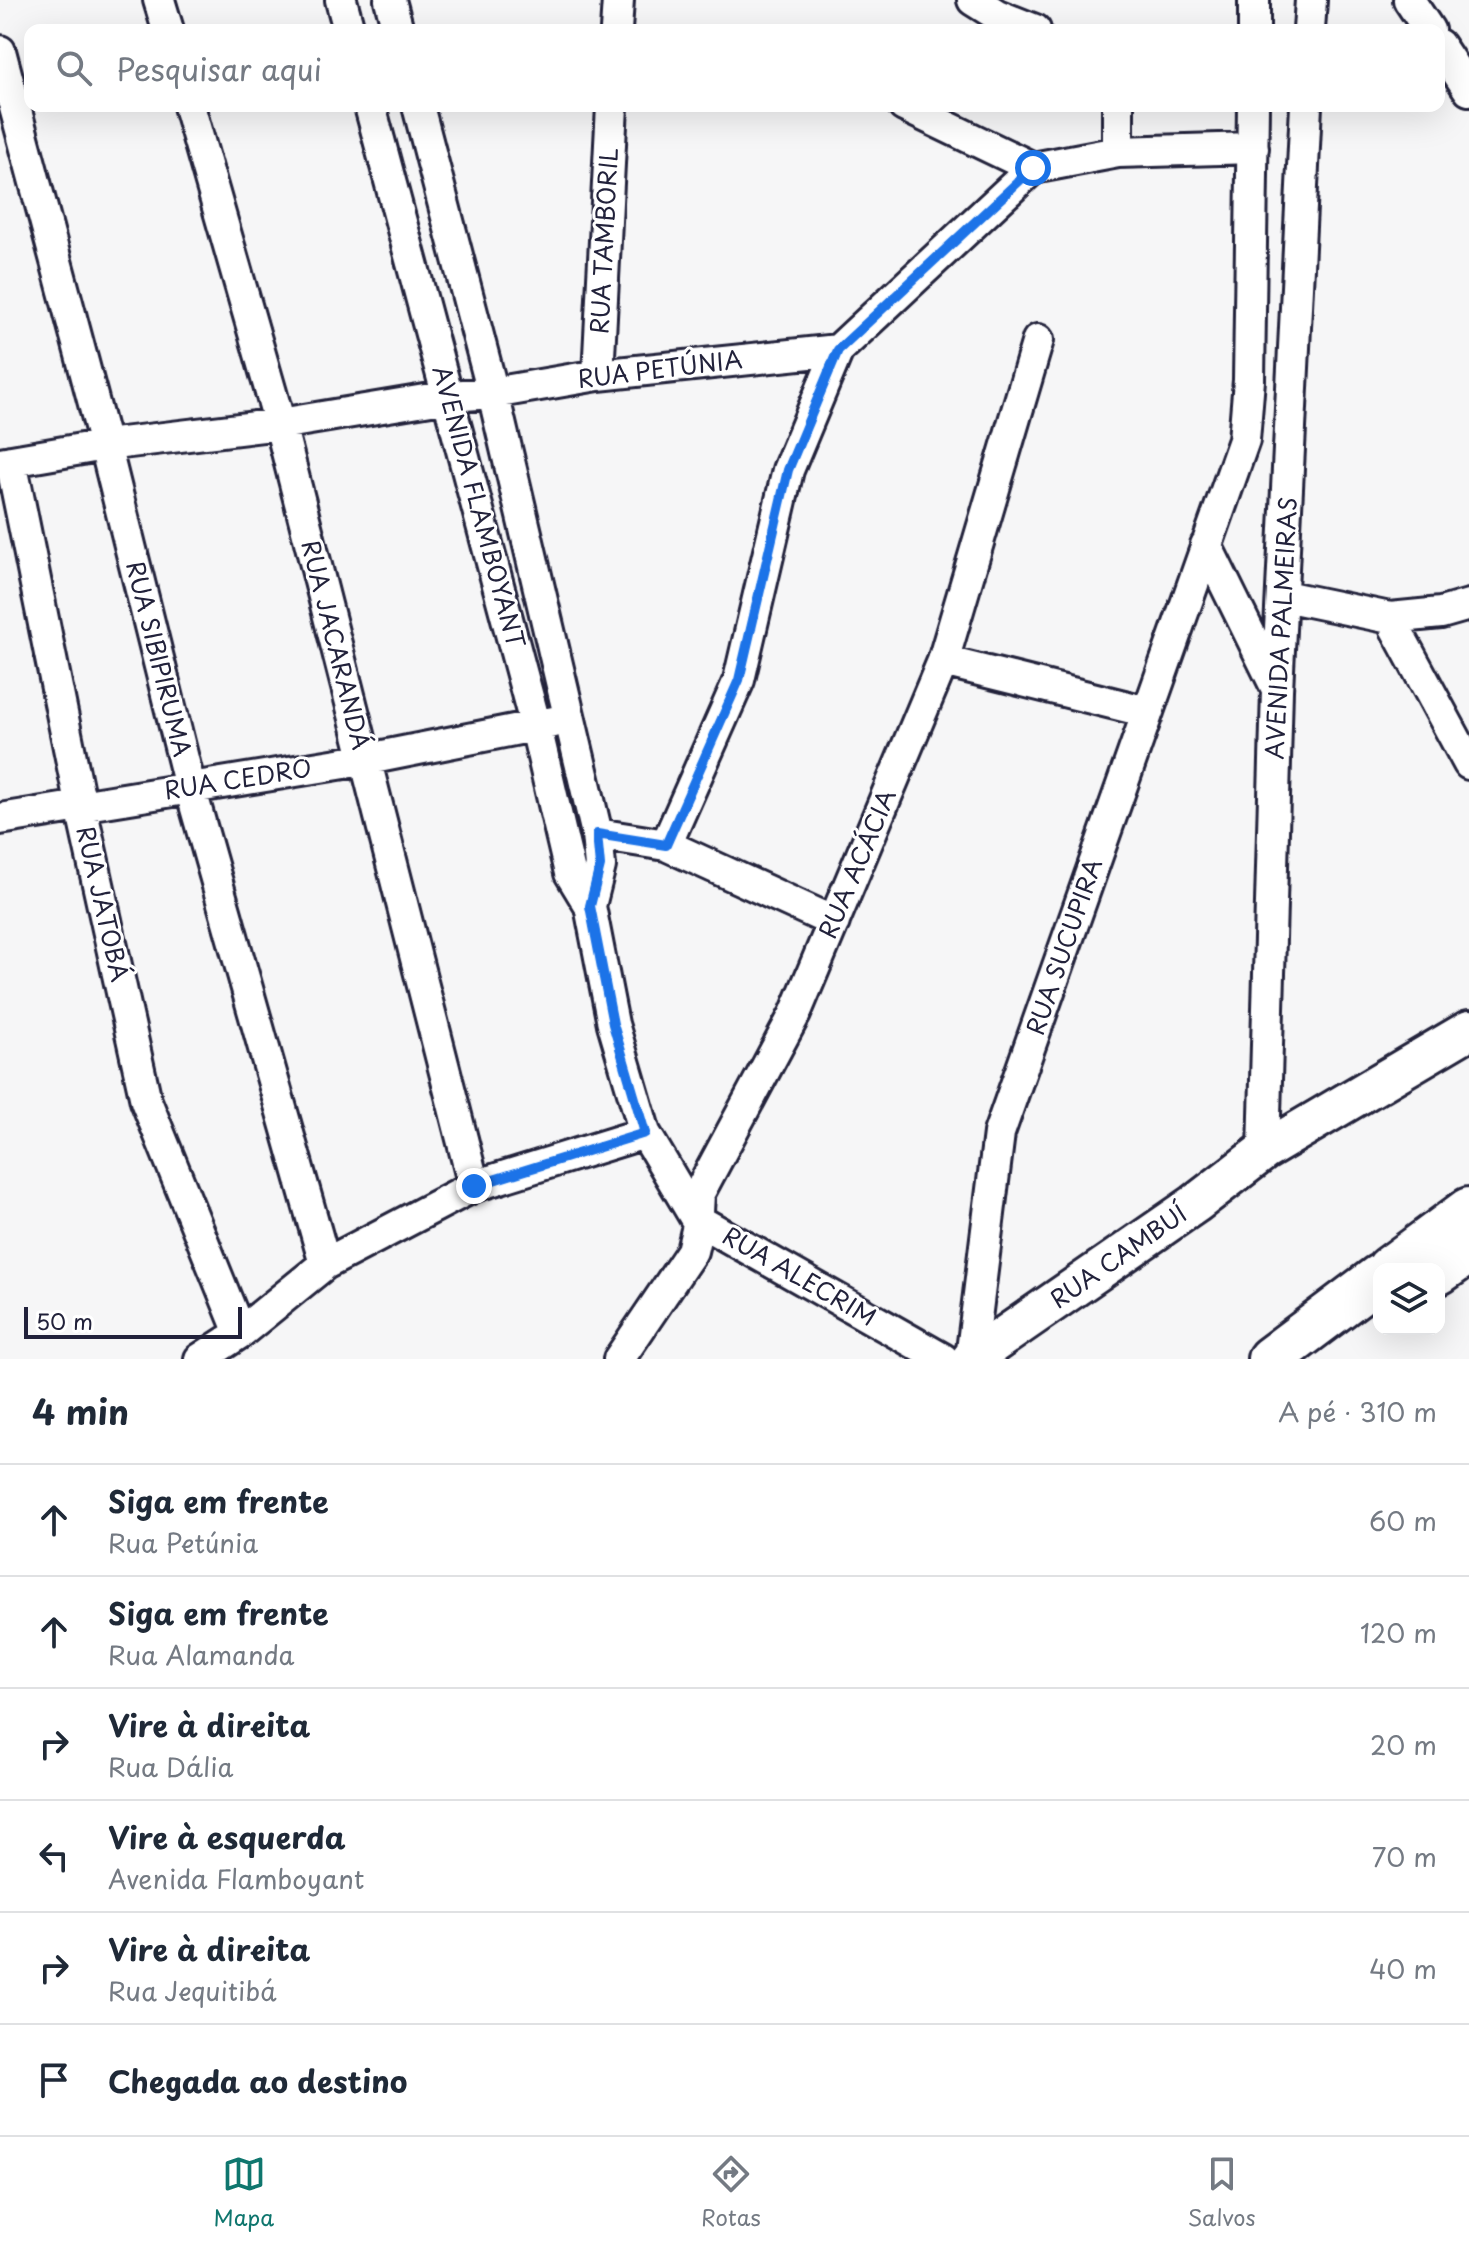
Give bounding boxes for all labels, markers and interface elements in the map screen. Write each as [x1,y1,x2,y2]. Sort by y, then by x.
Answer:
search box [24,24,1445,112]
icon: search [52,46,96,90]
text: Pesquisar aqui [116,46,322,91]
street label: RUA TAMBORIL [580,147,626,335]
route start [1015,150,1051,186]
street label: RUA PETÚNIA [575,340,744,396]
street label: AVENIDA FLAMBOYANT [425,361,535,652]
street label: AVENIDA PALMEIRAS [1255,496,1305,760]
street label: RUA JACARANDÁ [294,536,380,753]
street label: RUA SIBIPIRUMA [118,557,202,760]
street label: RUA CEDRO [161,749,314,807]
street label: RUA ACÁCIA [808,783,904,944]
street label: RUA JATOBÁ [69,822,139,985]
street label: RUA SUCUPIRA [1016,853,1110,1039]
route end [456,1168,492,1204]
street label: RUA CAMBUÍ [1042,1195,1194,1316]
street label: RUA ALECRIM [717,1217,883,1334]
map controls [1373,1263,1445,1335]
button: layers [1373,1263,1445,1335]
scale bar [24,1303,242,1339]
text: 50 m [36,1304,93,1337]
text: 4 min [32,1385,129,1437]
text: A pé · 310 m [1278,1392,1437,1431]
text: Siga em frente [108,1478,329,1523]
icon: ahead [32,1498,76,1542]
text: 60 m [1369,1501,1437,1540]
text: Rua Petúnia [108,1523,258,1562]
text: Siga em frente [108,1590,329,1635]
icon: ahead [32,1610,76,1654]
text: 120 m [1360,1613,1437,1652]
text: Rua Alamanda [108,1635,294,1674]
text: Vire à direita [108,1702,310,1747]
icon: right [32,1722,76,1766]
text: 20 m [1370,1725,1437,1764]
text: Rua Dália [108,1747,234,1786]
text: Vire à esquerda [108,1814,346,1859]
icon: left [32,1834,76,1878]
text: 70 m [1372,1837,1437,1876]
text: Avenida Flamboyant [108,1859,364,1898]
text: Vire à direita [108,1926,310,1971]
icon: right [32,1946,76,1990]
text: 40 m [1369,1949,1437,1988]
text: Rua Jequitibá [108,1971,277,2010]
icon: arrive [32,2058,76,2102]
text: Chegada ao destino [108,2058,407,2103]
tab: Mapa [214,2152,274,2233]
tab: Rotas [701,2152,761,2233]
tab: Salvos [1188,2152,1255,2233]

